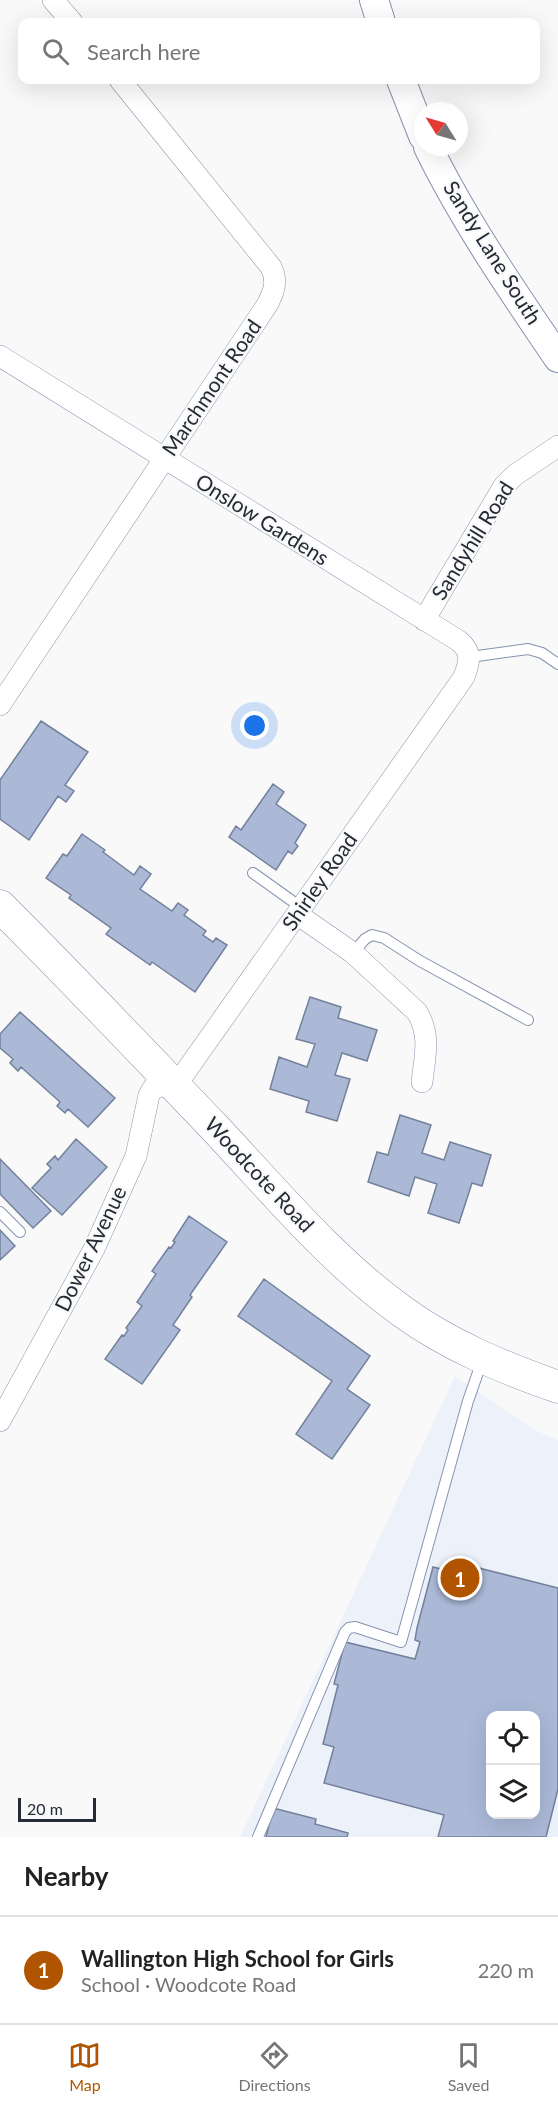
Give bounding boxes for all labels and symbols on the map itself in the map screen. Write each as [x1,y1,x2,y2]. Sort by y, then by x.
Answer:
north arrow [414,102,468,156]
street label: Sandy Lane South [439,176,547,329]
street label: Marchmont Road [156,314,266,460]
street label: Onslow Gardens [192,468,334,570]
street label: Sandyhill Road [425,476,518,604]
your location [240,711,269,740]
street label: Shirley Road [276,827,362,935]
street label: Woodcote Road [200,1111,320,1237]
street label: Dower Avenue [49,1182,131,1315]
pin: 1 [440,1556,480,1600]
scale bar [18,1795,96,1822]

